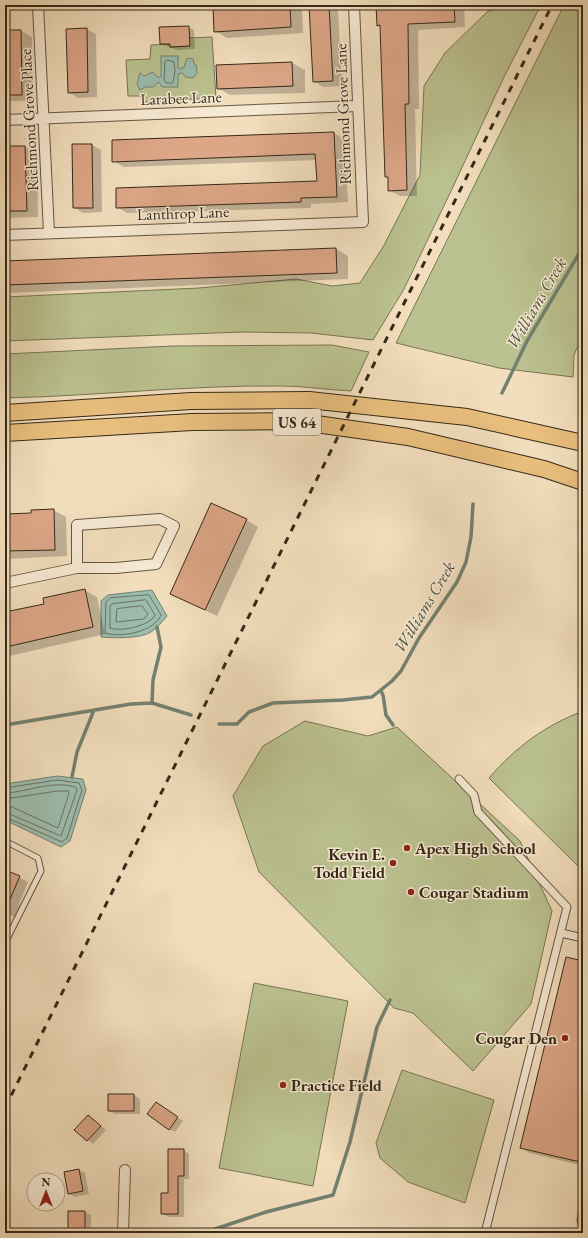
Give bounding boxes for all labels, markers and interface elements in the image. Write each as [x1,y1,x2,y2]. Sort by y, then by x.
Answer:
street label: Richmond Grove Lane [330,43,356,185]
street label: Richmond Grove Place [15,48,43,192]
street label: Larabee Lane [140,86,222,110]
street label: Lanthrop Lane [136,201,230,225]
water label: Williams Creek [501,253,571,353]
road number: US 64 [273,409,321,435]
water label: Williams Creek [388,557,460,657]
place label: Apex High School [414,838,536,859]
marker: Apex High School [402,843,412,853]
place label: Kevin E. Todd Field [313,844,385,883]
marker: Kevin E. Todd Field [388,858,398,868]
place label: Cougar Stadium [419,882,529,903]
marker: Cougar Stadium [406,887,416,897]
place label: Cougar Den [475,1028,557,1049]
marker: Cougar Den [560,1033,570,1043]
place label: Practice Field [291,1075,382,1096]
marker: Practice Field [278,1080,288,1090]
north arrow [26,1172,66,1212]
text: N [42,1175,51,1189]

